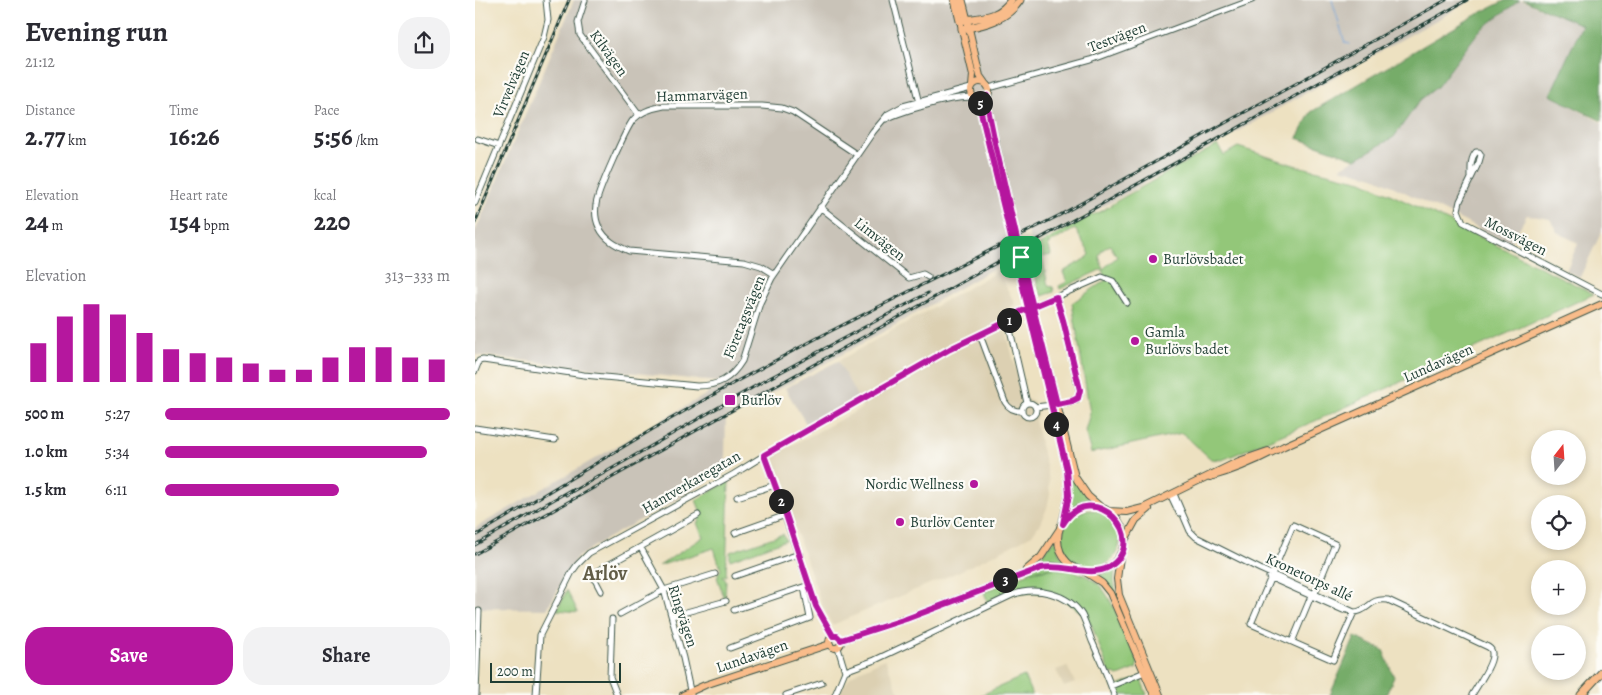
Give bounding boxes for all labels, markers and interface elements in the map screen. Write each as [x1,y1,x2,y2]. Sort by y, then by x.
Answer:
text: Evening run [25,13,168,51]
button: share [398,17,450,69]
street label: Testvägen [1085,17,1149,57]
street label: Kilvägen [585,26,633,80]
street label: Virvelvägen [487,47,534,122]
text: 21:12 [25,51,55,73]
street label: Hammarvägen [656,83,748,107]
pin: 5 [967,90,993,116]
text: 5 [978,94,983,113]
text: Distance [25,101,75,120]
text: Time [169,101,198,120]
text: Pace [314,101,340,120]
text: 2.77 [25,120,65,154]
text: 16:26 [169,120,220,154]
text: 5:56 [314,120,353,154]
text: km [65,131,87,150]
text: /km [353,131,379,150]
text: Elevation [25,186,79,205]
text: Heart rate [169,186,228,205]
text: kcal [314,186,336,205]
text: 24 [25,205,49,239]
text: 154 [169,205,201,239]
text: 220 [314,205,350,239]
street label: Mossvägen [1481,212,1551,260]
street label: Limvägen [850,213,910,265]
text: m [49,216,63,235]
text: bpm [201,216,230,235]
pin [1000,236,1042,278]
icon: arrive [1007,243,1035,271]
place label: Burlövsbadet [1163,249,1244,269]
marker: Burlövsbadet [1147,253,1159,265]
text: Elevation [25,265,86,287]
text: 313–333 m [385,265,450,287]
street label: Företagsvägen [718,272,770,362]
pin: 1 [997,308,1021,332]
text: 1 [1007,311,1012,330]
place label: Gamla Burlövs badet [1145,322,1229,359]
marker: Gamla Burlövs badet [1129,335,1141,347]
street label: Lundavägen [1400,339,1476,387]
place label: Burlöv [741,390,782,410]
marker: Burlöv [723,393,737,407]
text: 500 m [25,403,64,425]
text: 5:27 [105,403,130,425]
pin: 4 [1043,412,1069,436]
text: 4 [1053,415,1060,434]
north arrow [1531,430,1586,485]
map controls [1531,430,1586,680]
text: 1.0 km [25,441,68,463]
text: 5:34 [105,441,130,463]
street label: Hantverkaregatan [638,446,744,518]
place label: Nordic Wellness [865,474,964,494]
marker: Nordic Wellness [968,478,980,490]
text: 1.5 km [25,479,66,501]
text: 6:11 [105,479,127,501]
pin: 2 [769,488,793,514]
text: 2 [778,492,785,511]
button: locate [1531,495,1586,550]
place label: Burlöv Center [910,512,995,532]
marker: Burlöv Center [894,516,906,528]
street label: Kronetorps allé [1262,548,1356,606]
district label: Arlöv [582,560,628,587]
button: + [1531,560,1586,615]
pin: 3 [993,568,1017,592]
text: 3 [1002,571,1009,590]
street label: Ringvägen [663,582,703,650]
button: − [1531,625,1586,680]
button: Save [25,627,233,685]
button: Share [243,627,450,685]
street label: Lundavägen [713,634,791,678]
scale bar [490,660,621,683]
text: 200 m [497,662,533,681]

